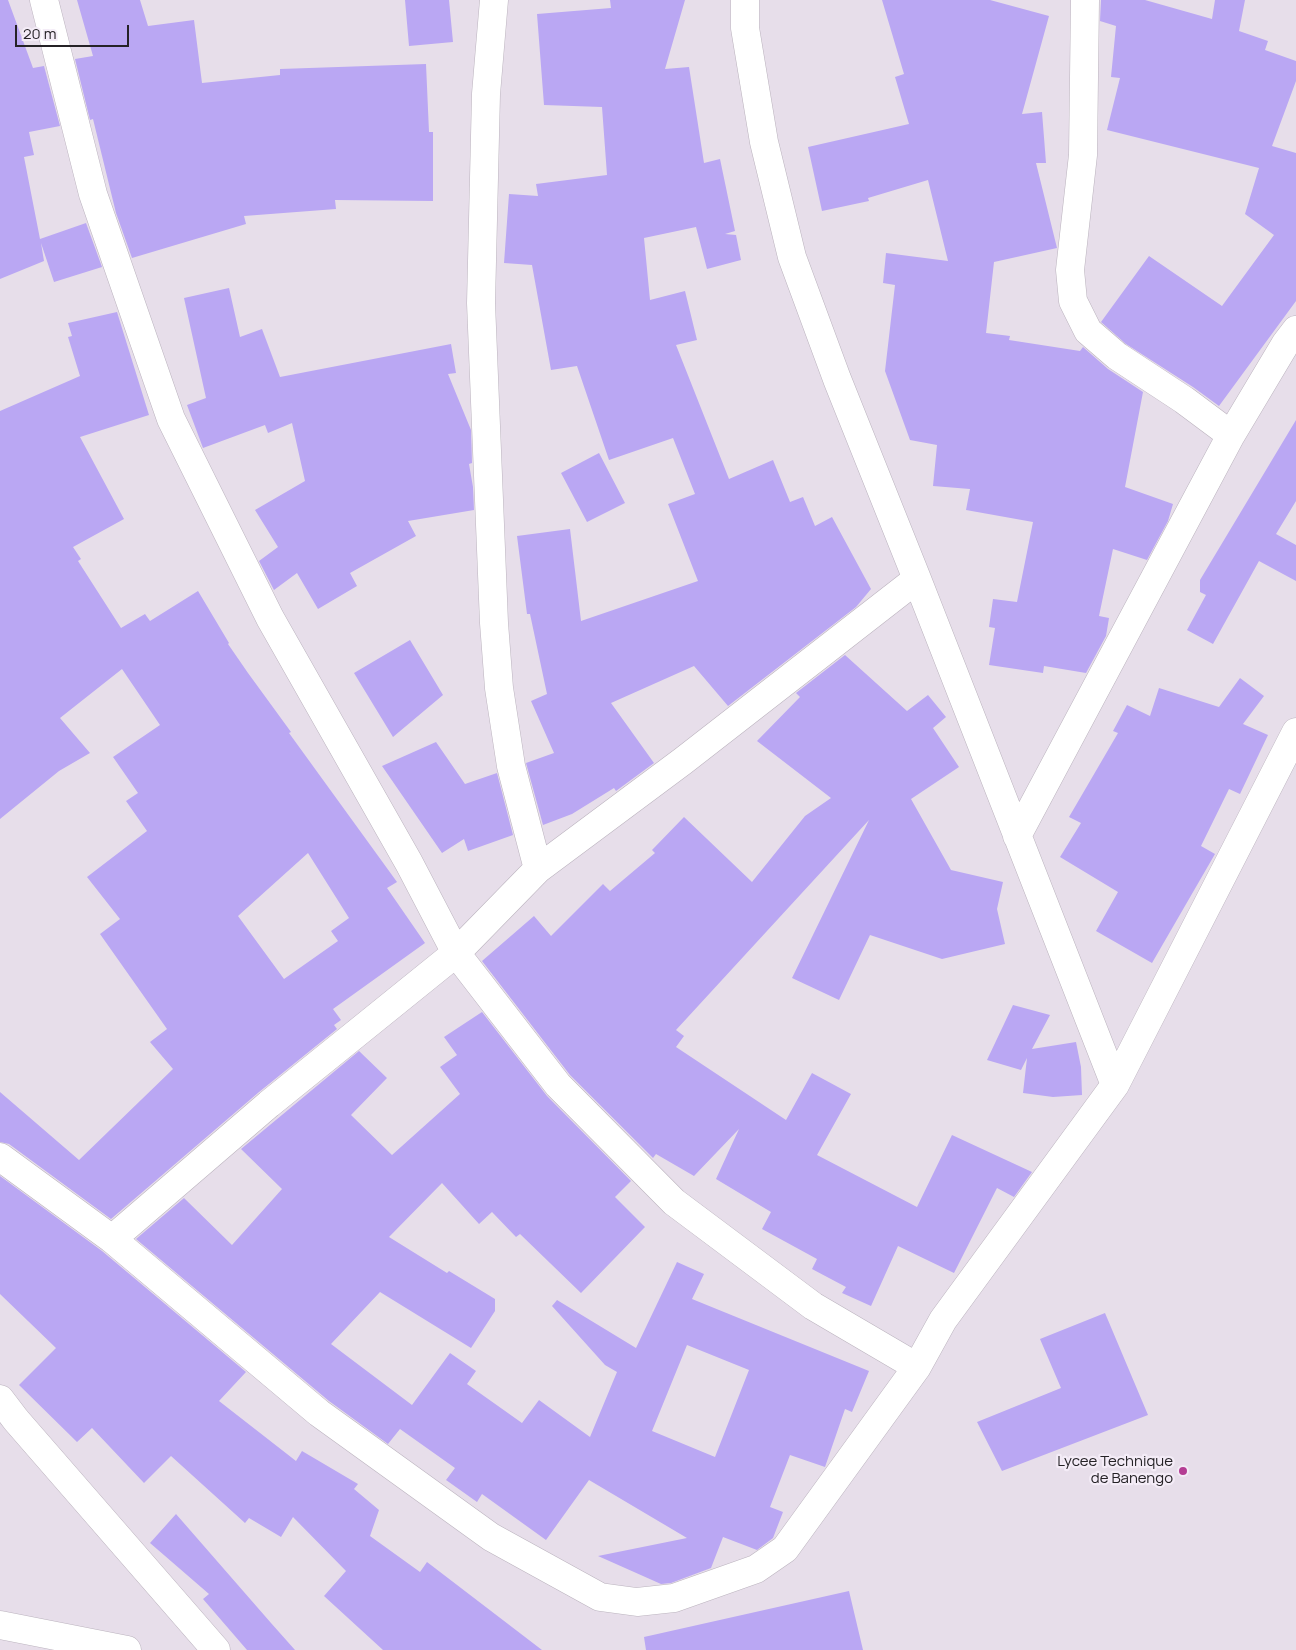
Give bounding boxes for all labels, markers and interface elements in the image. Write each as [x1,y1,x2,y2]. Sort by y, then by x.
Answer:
scale bar [18,15,131,47]
text: 20 m [23,23,56,44]
place label: Lycee Technique de Banengo [1057,1453,1173,1488]
marker: Lycee Technique de Banengo [1177,1465,1189,1477]

